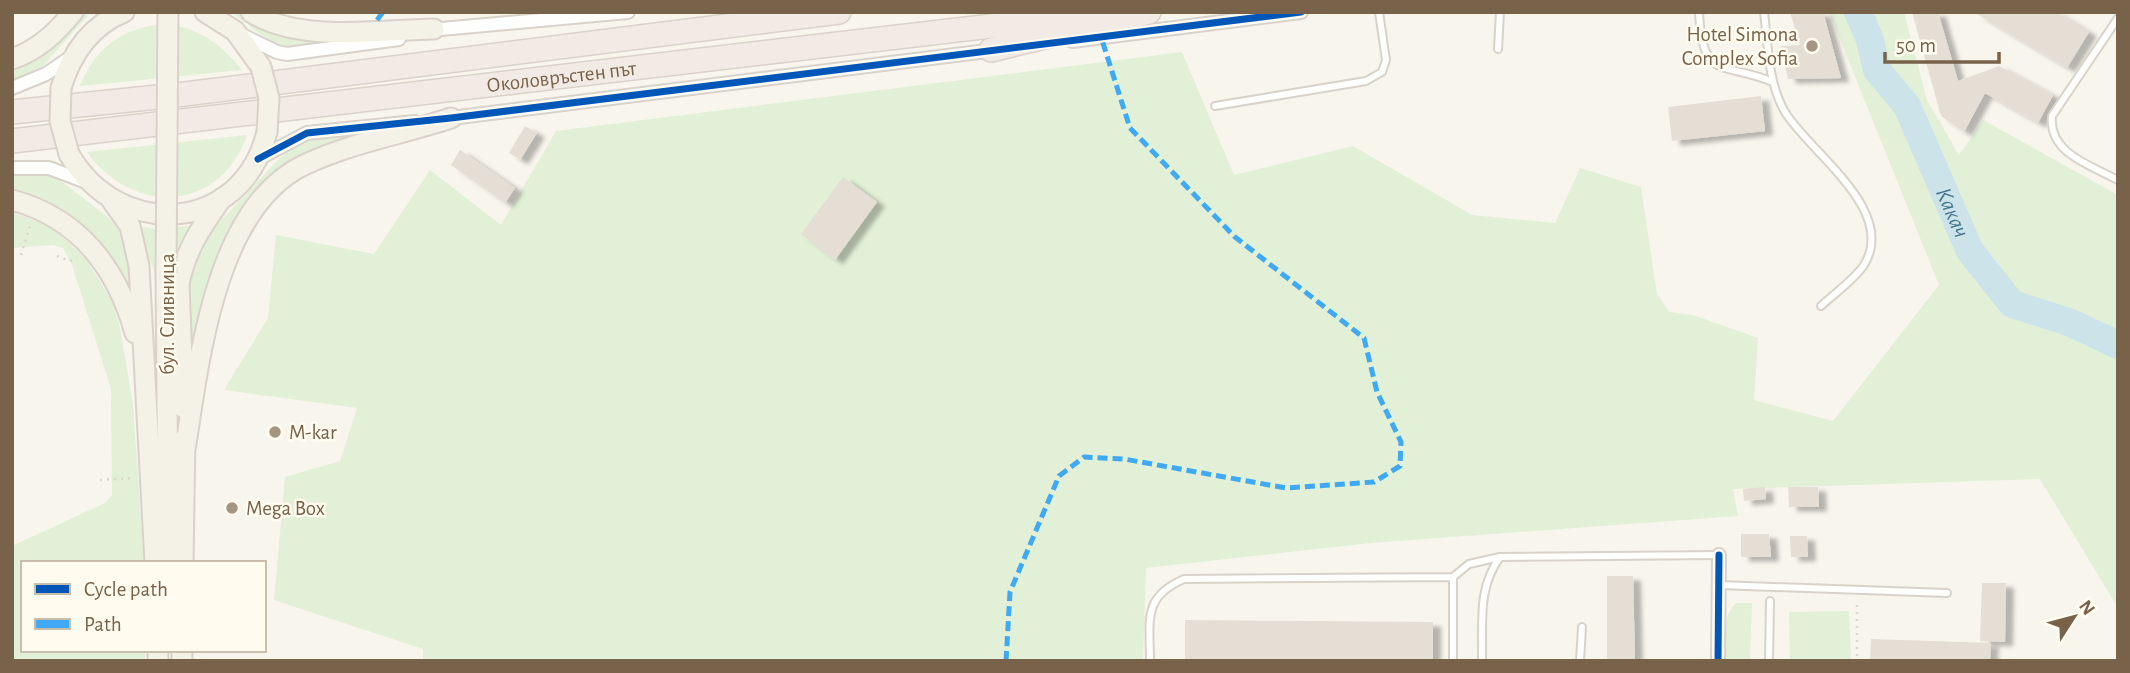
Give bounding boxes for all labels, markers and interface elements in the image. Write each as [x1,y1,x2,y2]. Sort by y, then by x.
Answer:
scale bar [1885,21,1999,65]
place label: Hotel Simona Complex Sofia [1682,24,1798,69]
text: 50 m [1896,35,1936,56]
marker: Hotel Simona Complex Sofia [1804,38,1820,54]
street label: Околовръстен път [485,58,638,96]
water label: Какач [1931,185,1973,241]
street label: бул. Сливница [157,253,178,375]
place label: M-kar [289,422,337,443]
marker: M-kar [267,424,283,440]
place label: Mega Box [246,498,325,519]
marker: Mega Box [224,500,240,516]
legend [21,561,266,652]
text: Cycle path [84,579,168,600]
north arrow [2039,582,2109,652]
text: N [2075,597,2098,619]
text: Path [84,614,122,635]

